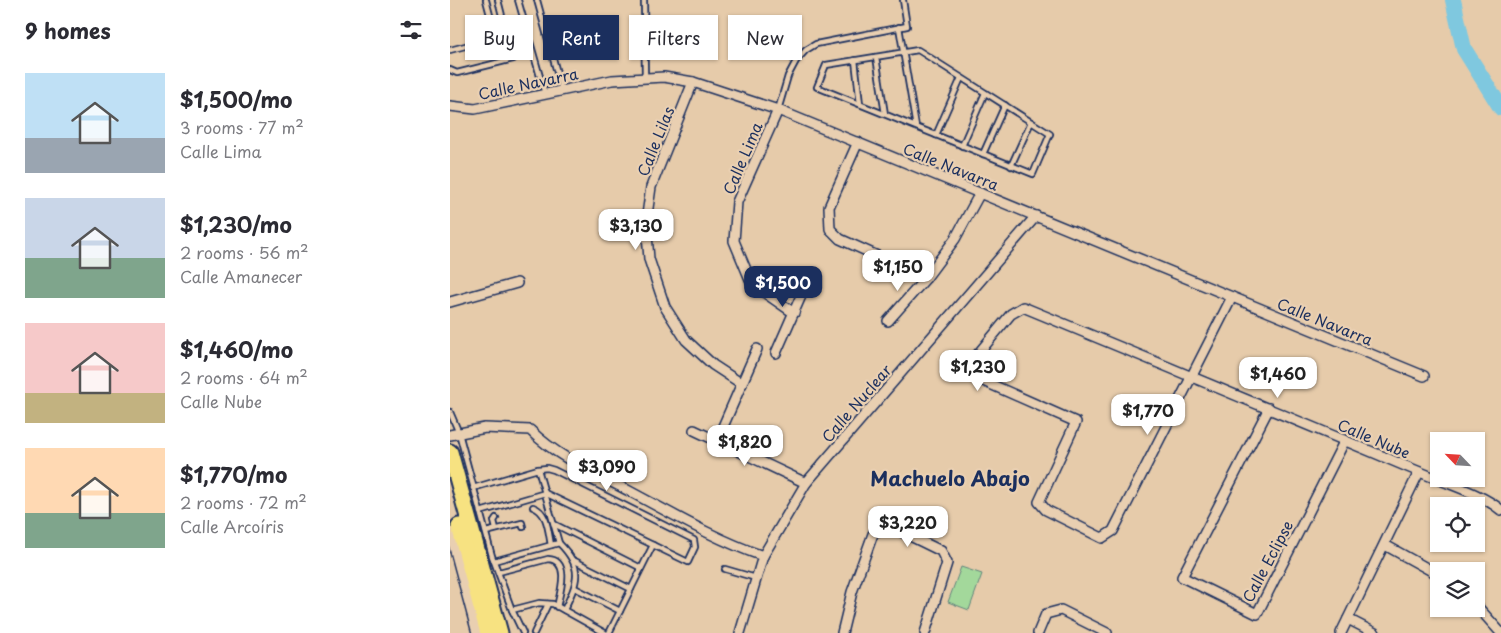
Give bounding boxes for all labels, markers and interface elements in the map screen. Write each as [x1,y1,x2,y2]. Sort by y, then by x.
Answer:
text: 9 homes [25,14,111,46]
chip: Buy [465,15,533,60]
chip: Rent [543,15,619,60]
chip: Filters [629,15,718,60]
chip: New [728,15,802,60]
icon: filters [397,16,425,44]
street label: Calle Navarra [476,61,580,105]
text: $1,500/mo [180,83,292,115]
icon: home [65,93,125,153]
street label: Calle Lilas [631,103,679,179]
text: 3 rooms · 77 m² [180,115,304,139]
street label: Calle Lima [716,118,768,198]
street label: Calle Navarra [900,136,1002,196]
text: Calle Lima [180,139,262,163]
text: $1,230/mo [180,208,292,240]
pin: $3,130 [595,208,677,251]
text: $3,130 [610,213,662,237]
icon: home [65,218,125,278]
text: 2 rooms · 56 m² [180,240,309,264]
pin: $1,150 [857,250,939,292]
text: $1,150 [873,254,923,278]
text: Calle Amanecer [180,264,302,288]
pin: $1,500 [742,266,824,308]
text: $1,500 [755,270,811,294]
street label: Calle Navarra [1274,291,1376,351]
text: $1,460/mo [180,333,293,365]
icon: home [65,343,125,403]
pin: $1,230 [937,350,1019,392]
text: $1,230 [950,354,1006,378]
pin: $1,460 [1237,356,1319,399]
street label: Calle Nuclear [816,359,897,447]
text: $1,460 [1250,361,1306,385]
text: 2 rooms · 64 m² [180,365,308,389]
text: Calle Nube [180,389,262,413]
pin: $1,770 [1107,394,1189,436]
text: $1,770 [1122,398,1174,422]
street label: Calle Nube [1334,412,1414,464]
pin: $1,820 [704,424,786,467]
text: $1,820 [718,429,772,453]
north arrow [1430,432,1485,488]
map controls [1430,432,1485,617]
pin: $3,090 [566,450,648,492]
text: $3,090 [578,454,636,478]
text: $1,770/mo [180,458,287,490]
district label: Machuelo Abajo [870,463,1030,493]
icon: home [65,468,125,528]
text: 2 rooms · 72 m² [180,490,307,514]
button: locate [1430,497,1485,552]
pin: $3,220 [867,506,949,548]
text: $3,220 [879,510,937,534]
text: Calle Arcoíris [180,514,284,538]
street label: Calle Eclipse [1236,516,1298,606]
button: layers [1430,562,1485,617]

